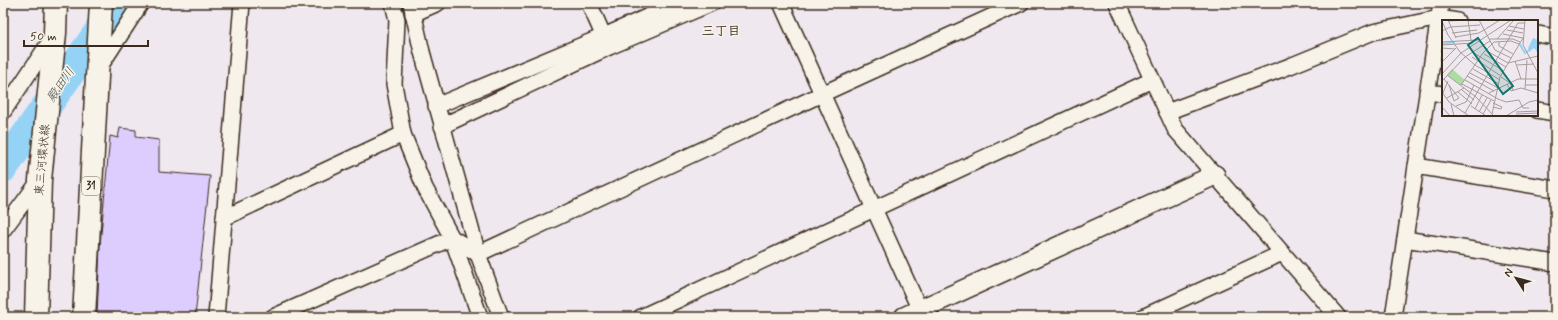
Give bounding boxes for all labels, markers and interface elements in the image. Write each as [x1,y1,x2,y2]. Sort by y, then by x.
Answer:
inset map [1442,20,1538,116]
scale bar [24,22,148,48]
district label: 三丁目 [701,23,741,40]
text: 50 m [30,29,57,45]
water label: 殿田川 [43,64,79,106]
street label: 東三河環状線 [32,123,54,197]
road number: 31 [82,177,100,195]
north arrow [1496,258,1536,298]
text: N [1501,266,1517,280]

